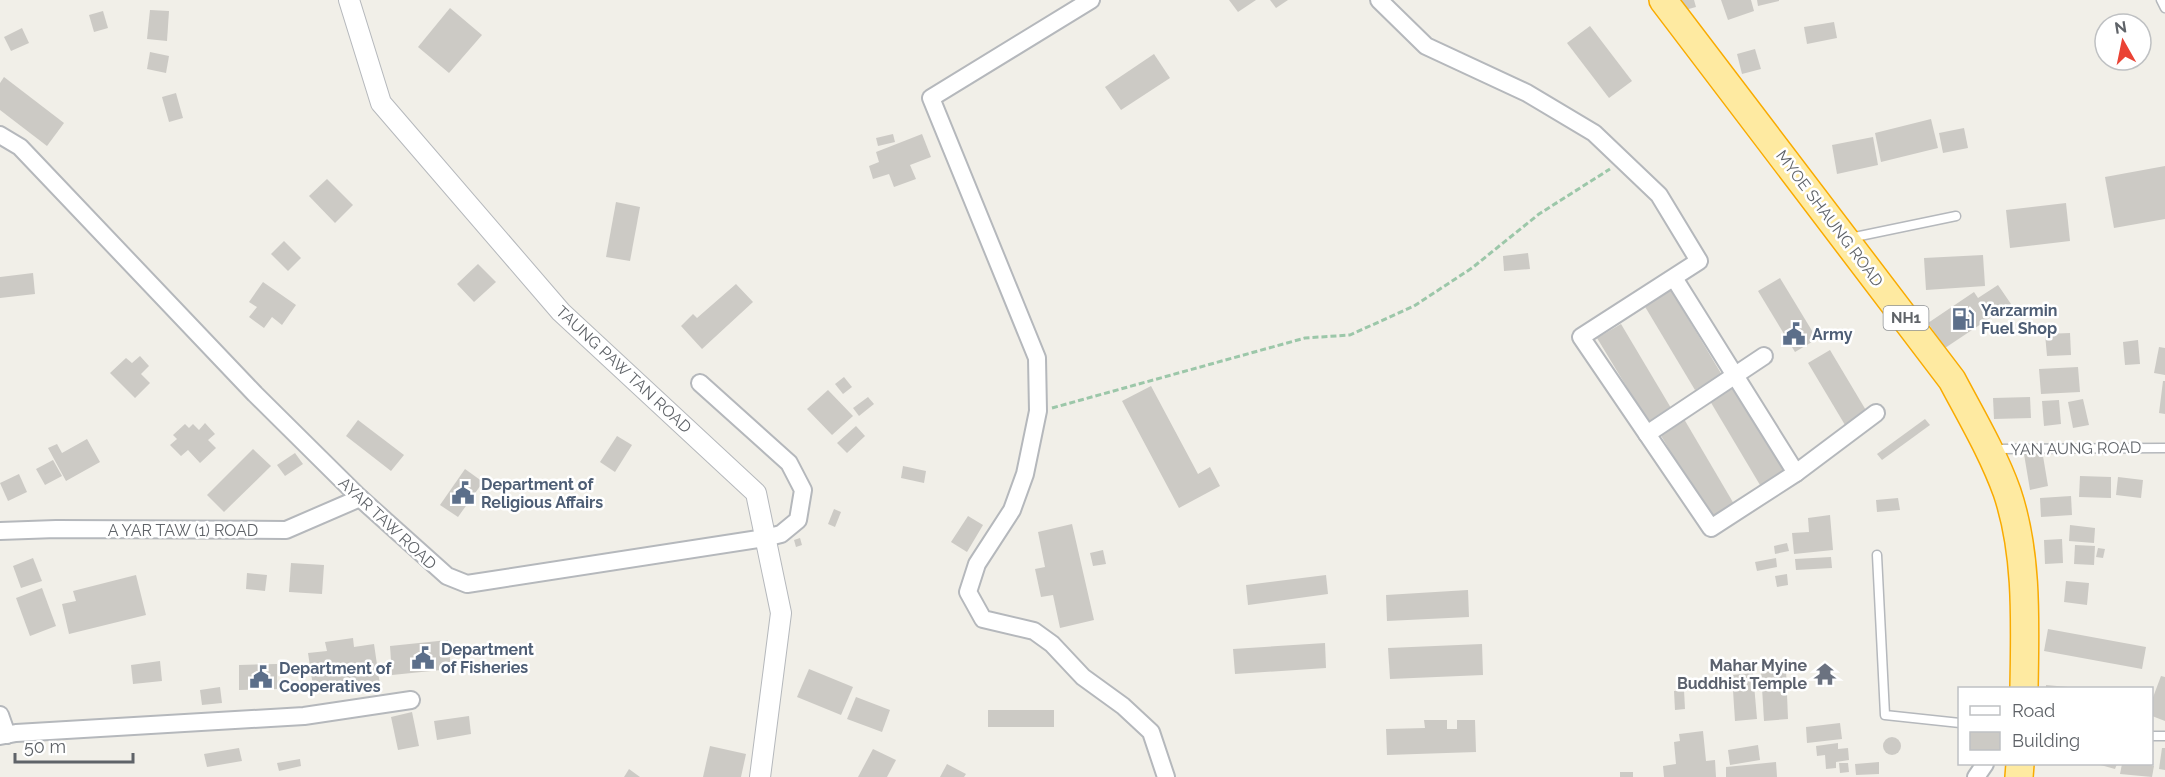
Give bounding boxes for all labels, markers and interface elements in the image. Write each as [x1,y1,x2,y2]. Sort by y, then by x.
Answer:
north arrow [2093,12,2153,72]
text: N [2113,17,2128,38]
street label: MYOE SHAUNG ROAD [1772,146,1887,290]
place label: Yarzarmin Fuel Shop [1981,301,2057,338]
street label: TAUNG PAW TAN ROAD [552,302,695,437]
road number: NH1 [1884,306,1928,330]
fuel station icon: Yarzarmin Fuel Shop [1950,306,1976,332]
public building icon: Army [1781,321,1807,347]
place label: Army [1812,325,1853,344]
street label: YAN AUNG ROAD [2011,438,2141,459]
street label: AYAR TAW ROAD [335,473,440,574]
place label: Department of Religious Affairs [481,475,603,512]
public building icon: Department of Religious Affairs [450,480,476,506]
street label: A YAR TAW (1) ROAD [108,521,258,540]
place label: Department of Fisheries [441,640,534,677]
public building icon: Department of Fisheries [410,645,436,671]
place label: Mahar Myine Buddhist Temple [1677,656,1807,693]
place label: Department of Cooperatives [279,659,392,696]
temple icon: Mahar Myine Buddhist Temple [1812,661,1838,687]
public building icon: Department of Cooperatives [248,664,274,690]
legend [1958,687,2153,765]
text: Road [2012,700,2055,721]
scale bar [15,726,134,764]
text: Building [2012,730,2080,751]
text: 50 m [24,736,66,757]

